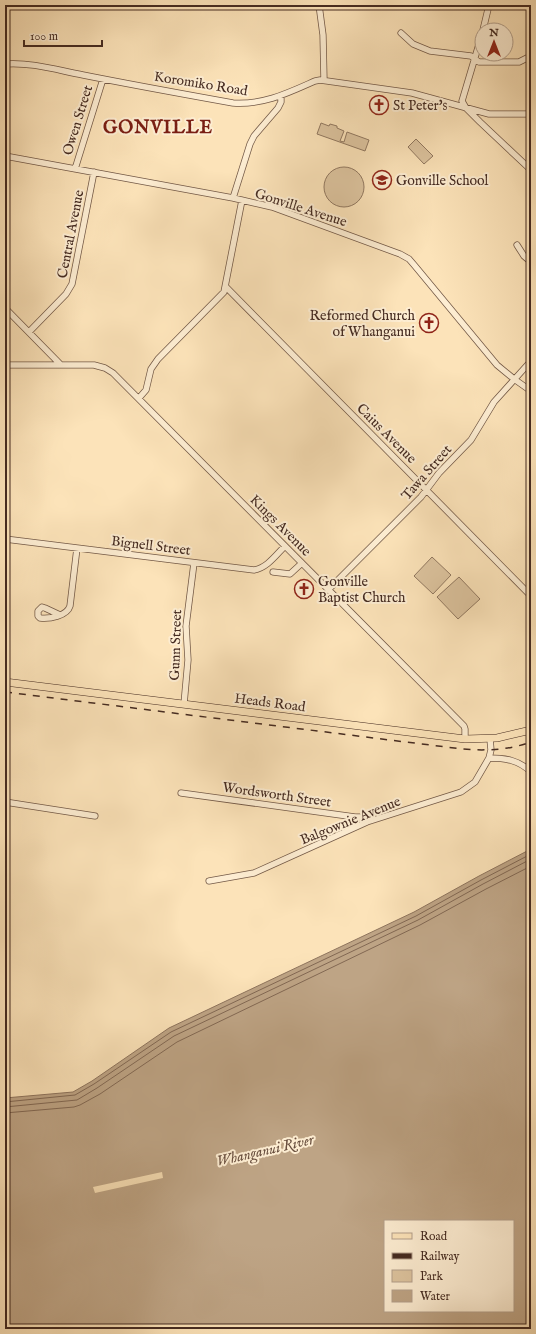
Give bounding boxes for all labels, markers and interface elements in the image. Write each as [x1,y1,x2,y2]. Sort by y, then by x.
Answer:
scale bar [24,22,102,48]
north arrow [474,22,514,62]
text: N [488,26,499,40]
text: 100 m [30,29,58,44]
street label: Koromiko Road [153,68,249,100]
street label: Owen Street [59,83,97,158]
church icon: St Peter's [368,94,390,116]
place label: St Peter's [393,97,448,115]
district label: GONVILLE [103,117,213,140]
school or university icon: Gonville School [371,169,393,191]
place label: Gonville School [396,172,489,190]
street label: Gonville Avenue [252,185,350,231]
street label: Central Avenue [54,188,88,280]
place label: Reformed Church of Whanganui [309,307,416,341]
church icon: Reformed Church of Whanganui [418,312,440,334]
street label: Caius Avenue [352,400,421,468]
street label: Tawa Street [398,441,456,504]
street label: Kings Avenue [246,491,315,561]
street label: Bignell Street [110,532,192,560]
place label: Gonville Baptist Church [318,573,406,607]
church icon: Gonville Baptist Church [293,578,315,600]
street label: Gunn Street [166,609,186,681]
street label: Heads Road [233,690,307,716]
street label: Wordsworth Street [221,778,333,812]
street label: Balgownie Avenue [298,792,404,849]
water label: Whanganui River [215,1130,317,1172]
legend [384,1220,514,1312]
text: Road [420,1229,448,1244]
text: Railway [420,1249,459,1264]
text: Park [420,1269,443,1284]
text: Water [420,1289,451,1304]

